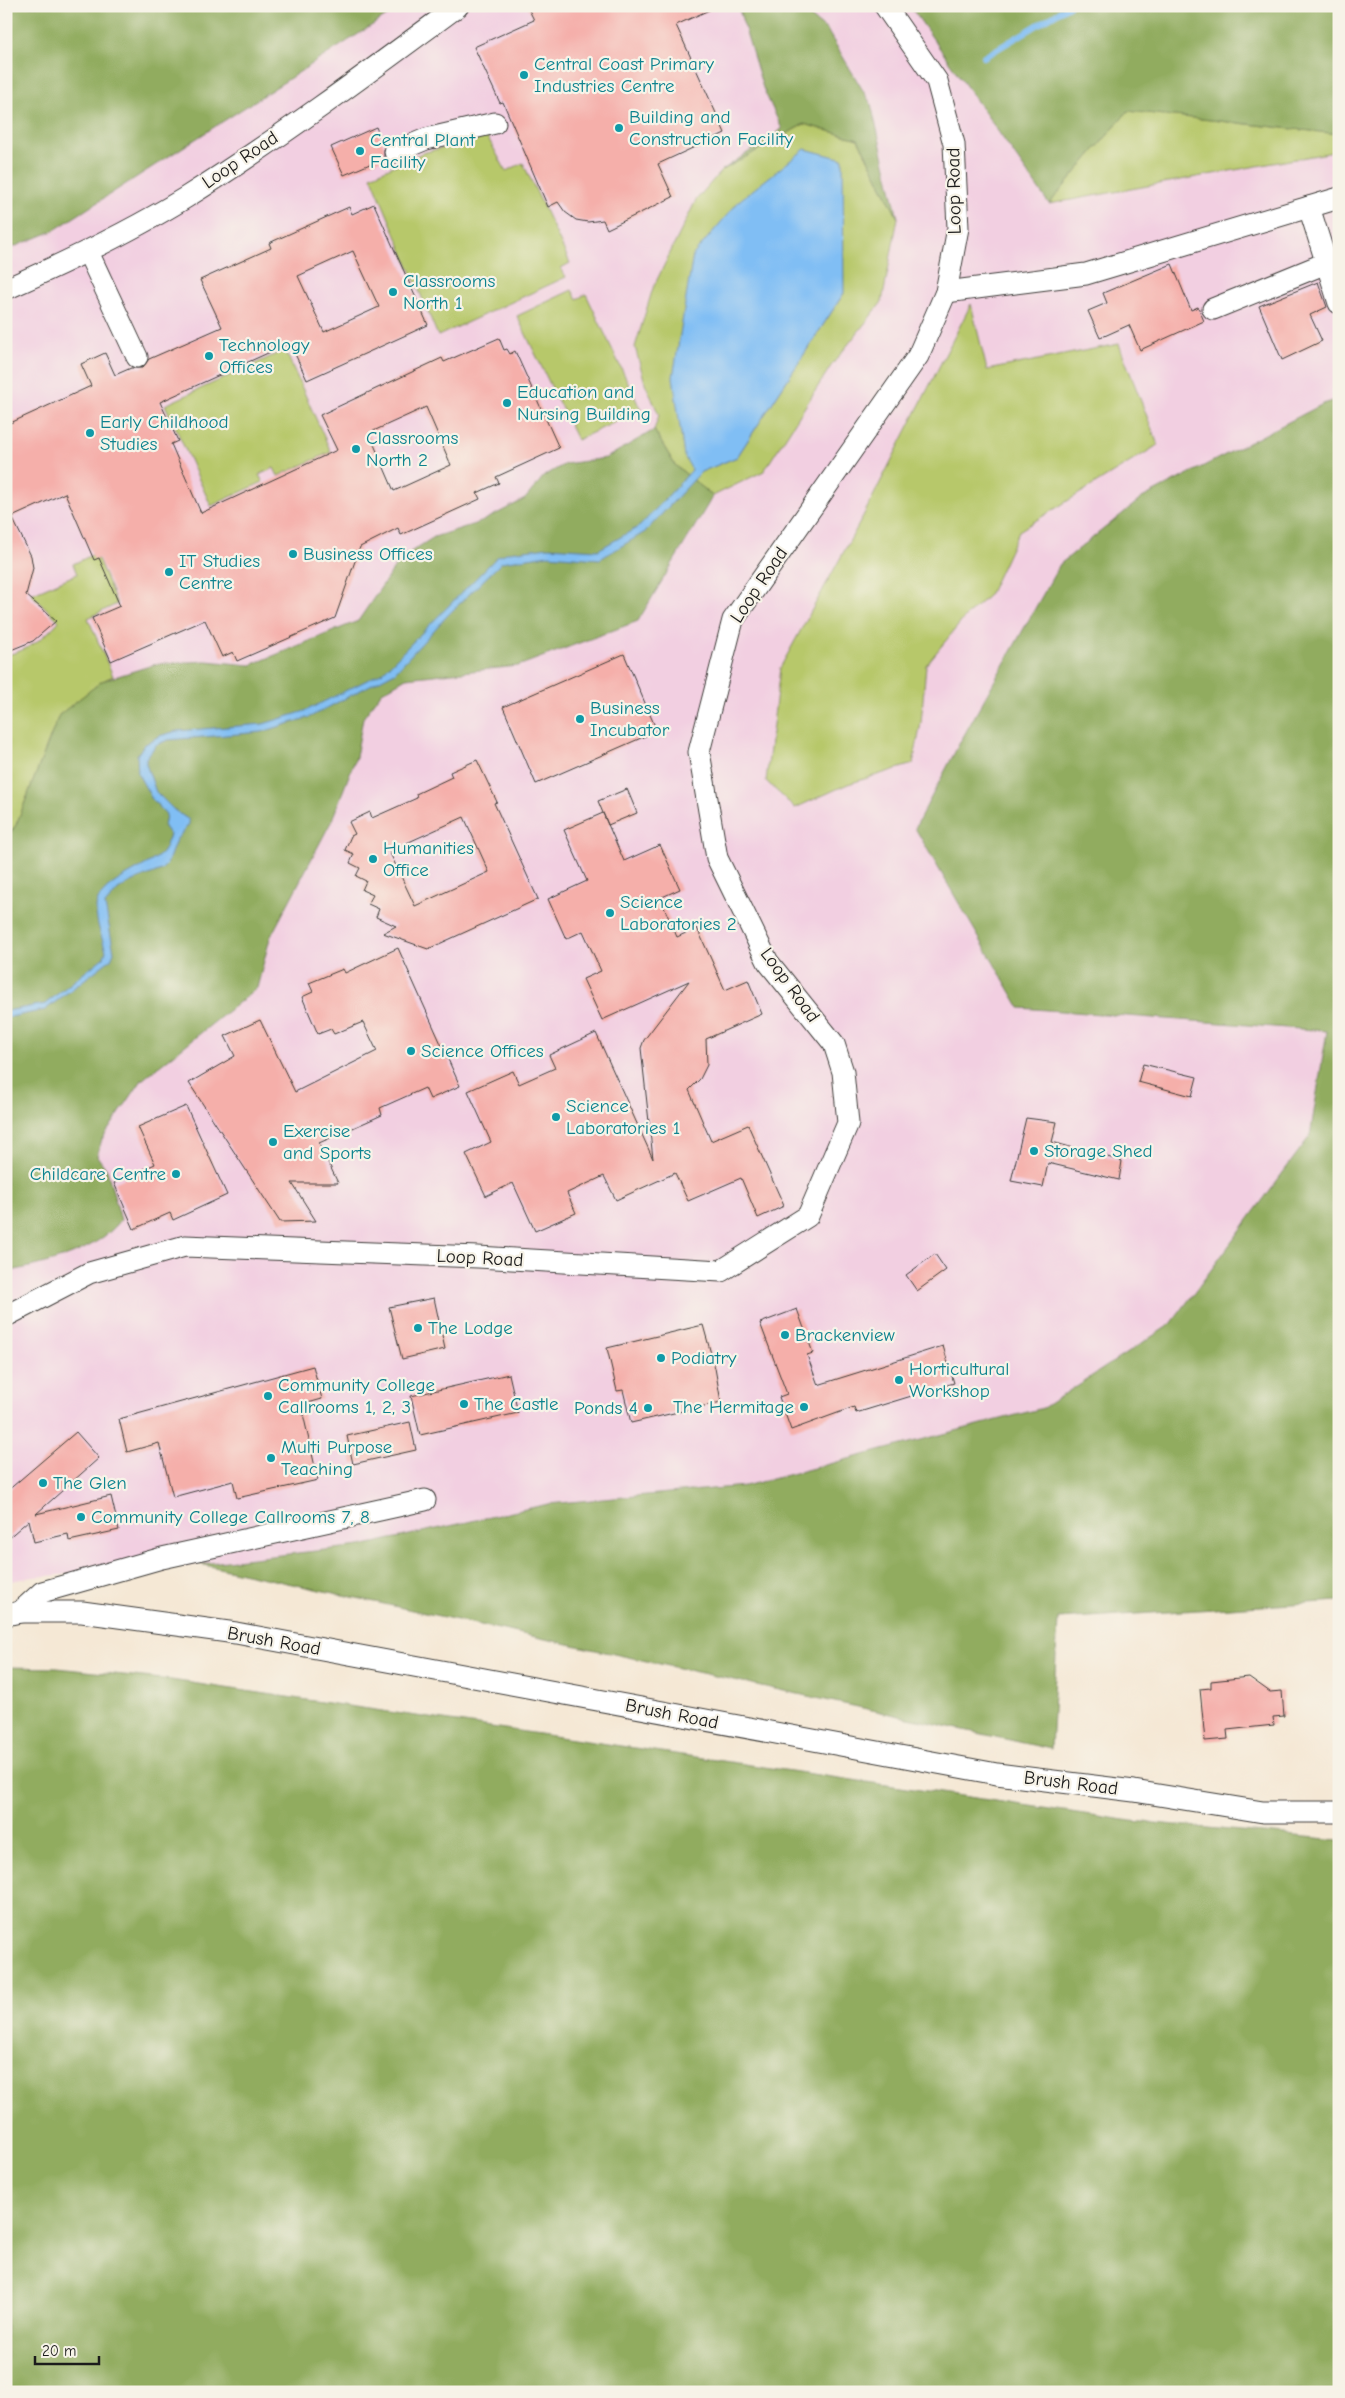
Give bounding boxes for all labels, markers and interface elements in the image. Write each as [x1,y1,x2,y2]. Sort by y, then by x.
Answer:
place label: Central Coast Primary Industries Centre [534,53,714,97]
marker: Central Coast Primary Industries Centre [518,69,530,81]
place label: Building and Construction Facility [629,106,794,150]
marker: Building and Construction Facility [613,122,625,134]
street label: Loop Road [198,127,282,193]
place label: Central Plant Facility [370,129,476,173]
marker: Central Plant Facility [354,145,366,157]
street label: Loop Road [942,147,966,235]
place label: Classrooms North 1 [403,270,495,314]
marker: Classrooms North 1 [387,286,399,298]
place label: Technology Offices [219,334,310,378]
marker: Technology Offices [203,350,215,362]
place label: Education and Nursing Building [517,381,651,425]
marker: Education and Nursing Building [501,397,513,409]
place label: Early Childhood Studies [100,411,229,455]
marker: Early Childhood Studies [84,427,96,439]
place label: Classrooms North 2 [366,427,458,471]
marker: Classrooms North 2 [350,443,362,455]
place label: Business Offices [303,543,433,565]
street label: Loop Road [726,543,792,627]
marker: Business Offices [287,548,299,560]
place label: IT Studies Centre [179,550,260,594]
marker: IT Studies Centre [163,566,175,578]
place label: Business Incubator [590,697,670,741]
marker: Business Incubator [574,713,586,725]
place label: Humanities Office [383,837,474,881]
marker: Humanities Office [367,853,379,865]
place label: Science Laboratories 2 [620,891,737,935]
marker: Science Laboratories 2 [604,907,616,919]
street label: Loop Road [756,943,824,1027]
place label: Science Offices [421,1040,544,1062]
marker: Science Offices [405,1045,417,1057]
place label: Science Laboratories 1 [566,1095,680,1139]
marker: Science Laboratories 1 [550,1111,562,1123]
place label: Exercise and Sports [283,1120,371,1164]
marker: Exercise and Sports [267,1136,279,1148]
place label: Storage Shed [1044,1140,1153,1162]
marker: Storage Shed [1028,1145,1040,1157]
place label: Childcare Centre [30,1163,166,1185]
marker: Childcare Centre [170,1168,182,1180]
street label: Loop Road [436,1245,524,1271]
place label: The Lodge [428,1317,513,1339]
marker: The Lodge [412,1322,424,1334]
place label: Brackenview [795,1324,896,1346]
marker: Brackenview [779,1329,791,1341]
place label: Podiatry [671,1347,737,1369]
marker: Podiatry [655,1352,667,1364]
place label: Horticultural Workshop [909,1358,1009,1402]
place label: Community College Callrooms 1, 2, 3 [278,1374,435,1418]
marker: Horticultural Workshop [893,1374,905,1386]
marker: Community College Callrooms 1, 2, 3 [262,1390,274,1402]
place label: The Castle [474,1393,558,1415]
place label: The Hermitage [673,1396,794,1418]
place label: Ponds 4 [574,1397,638,1419]
marker: The Castle [458,1398,470,1410]
marker: The Hermitage [798,1401,810,1413]
marker: Ponds 4 [642,1402,654,1414]
place label: Multi Purpose Teaching [281,1436,392,1480]
marker: Multi Purpose Teaching [265,1452,277,1464]
place label: The Glen [53,1472,127,1494]
marker: The Glen [37,1477,49,1489]
place label: Community College Callrooms 7, 8 [91,1506,370,1528]
marker: Community College Callrooms 7, 8 [75,1511,87,1523]
street label: Brush Road [226,1622,322,1660]
street label: Brush Road [624,1694,720,1734]
street label: Brush Road [1023,1766,1119,1800]
scale bar [35,2333,99,2365]
text: 20 m [42,2342,76,2360]

